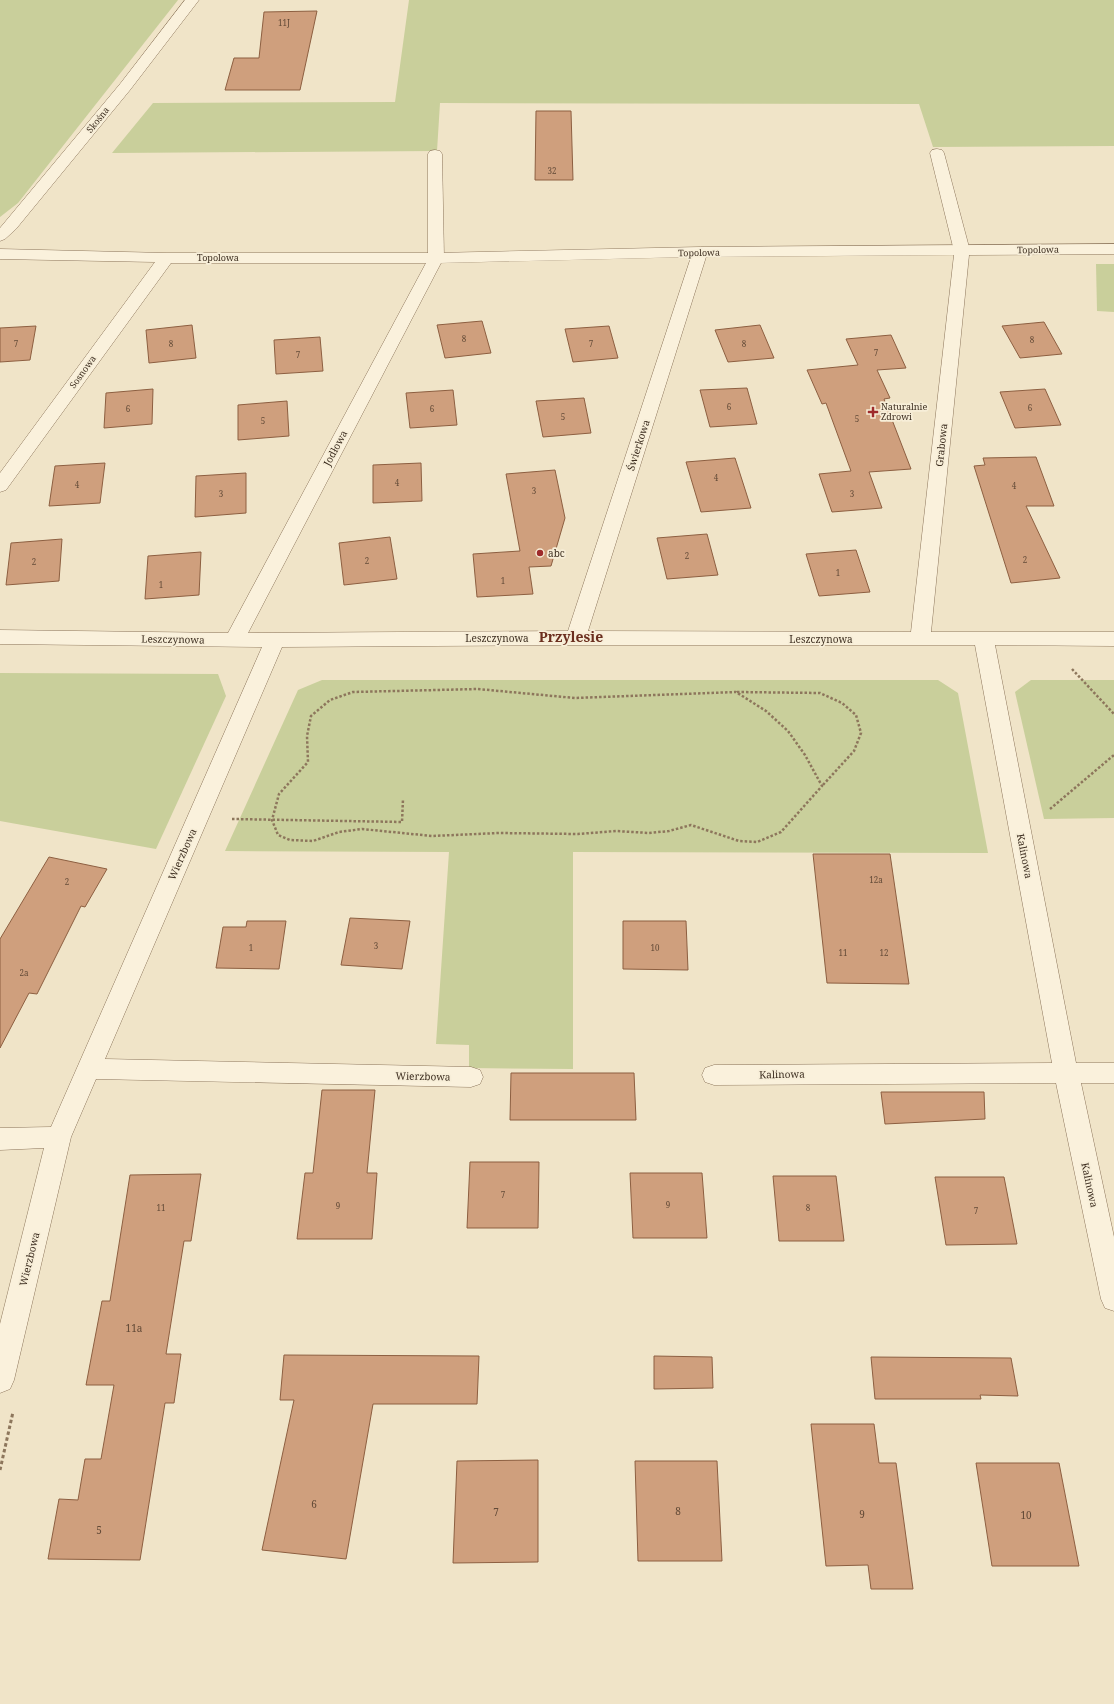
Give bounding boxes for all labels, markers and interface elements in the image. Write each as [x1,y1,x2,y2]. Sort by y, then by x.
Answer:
house number: 11J [278,17,290,28]
street label: Skośna [83,104,112,135]
house number: 32 [548,165,556,176]
street label: Topolowa [1017,243,1059,256]
street label: Topolowa [678,246,720,259]
street label: Topolowa [197,251,239,264]
house number: 8 [462,333,467,344]
house number: 8 [1030,334,1035,345]
house number: 7 [14,338,19,349]
house number: 8 [169,338,174,349]
house number: 7 [589,338,594,349]
house number: 8 [742,338,747,349]
house number: 7 [874,347,879,358]
house number: 7 [296,349,301,360]
street label: Sosnowa [66,353,99,391]
place label: Naturalnie Zdrowi [881,400,927,423]
house number: 6 [727,401,732,412]
house number: 6 [1028,402,1033,413]
house number: 6 [126,403,131,414]
house number: 6 [430,403,435,414]
marker: Naturalnie Zdrowi [868,407,878,417]
house number: 5 [561,411,565,422]
house number: 5 [855,413,859,424]
house number: 5 [261,415,265,426]
street label: Świerkowa [623,417,653,472]
street label: Grabowa [932,422,950,467]
street label: Jodłowa [319,427,350,469]
house number: 4 [714,472,719,483]
house number: 4 [395,477,400,488]
house number: 4 [75,479,80,490]
house number: 4 [1012,480,1017,491]
house number: 3 [532,485,537,496]
house number: 3 [219,488,224,499]
house number: 3 [850,488,855,499]
place label: abc [548,546,565,560]
marker: abc [535,548,545,558]
house number: 2 [685,550,689,561]
house number: 2 [1023,554,1027,565]
house number: 2 [365,555,369,566]
house number: 2 [32,556,36,567]
house number: 1 [836,567,840,578]
house number: 1 [501,575,505,586]
house number: 1 [159,579,163,590]
district label: Przylesie [539,627,603,646]
street label: Leszczynowa [141,631,205,647]
street label: Leszczynowa [465,631,529,645]
street label: Leszczynowa [789,632,853,646]
street label: Wierzbowa [164,826,200,882]
street label: Kalinowa [1014,832,1036,880]
house number: 12a [869,874,883,885]
house number: 2 [65,876,69,887]
house number: 3 [374,940,379,951]
house number: 1 [249,942,253,953]
house number: 10 [651,942,660,953]
house number: 11 [839,947,847,958]
house number: 12 [880,947,888,958]
house number: 2a [20,967,29,978]
street label: Kalinowa [759,1067,805,1081]
street label: Wierzbowa [395,1069,451,1083]
street label: Kalinowa [1078,1161,1102,1209]
house number: 7 [501,1189,506,1200]
house number: 9 [666,1199,670,1210]
house number: 9 [336,1200,340,1211]
house number: 11 [157,1202,165,1213]
house number: 8 [806,1202,811,1213]
house number: 7 [974,1205,979,1216]
street label: Wierzbowa [16,1230,43,1287]
house number: 11a [126,1321,143,1335]
house number: 6 [311,1497,317,1511]
house number: 8 [675,1504,681,1518]
house number: 7 [493,1505,499,1519]
house number: 9 [859,1507,865,1521]
house number: 10 [1020,1508,1032,1522]
house number: 5 [96,1523,102,1537]

